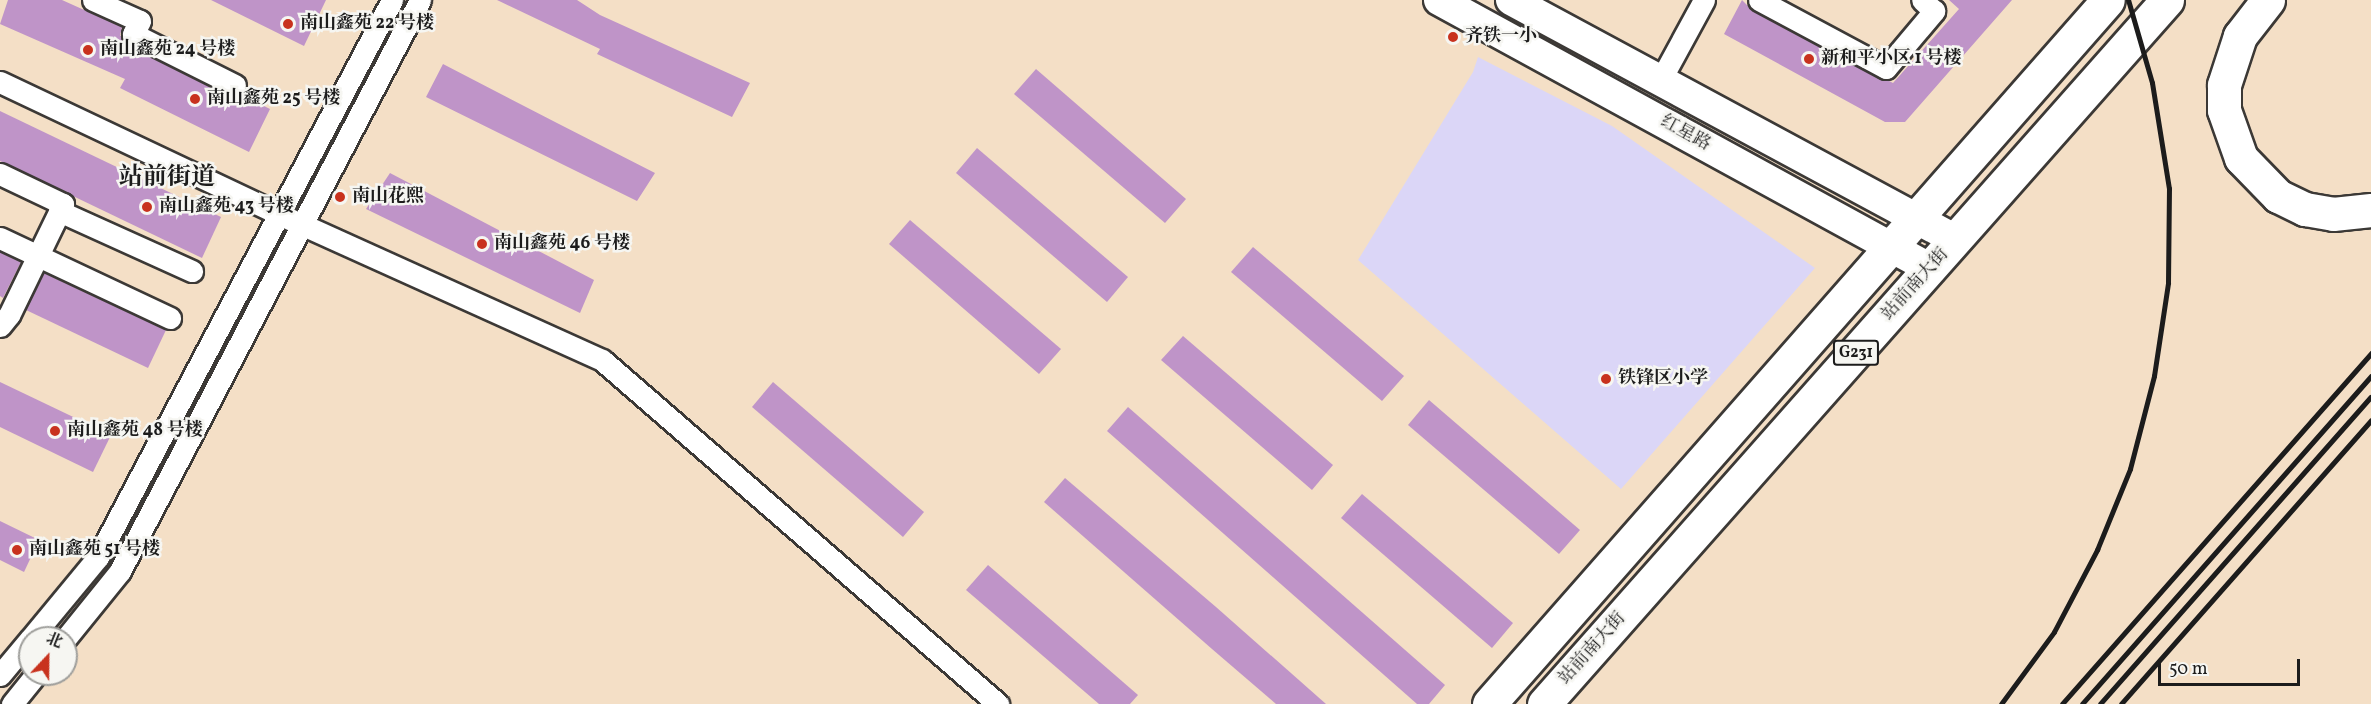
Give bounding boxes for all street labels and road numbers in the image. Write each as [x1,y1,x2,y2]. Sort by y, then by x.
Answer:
street label: 红星路 [1656,111,1714,157]
street label: 站前南大街 [1878,244,1954,326]
road number: G231 [1832,340,1880,366]
street label: 站前南大街 [1555,608,1631,690]

